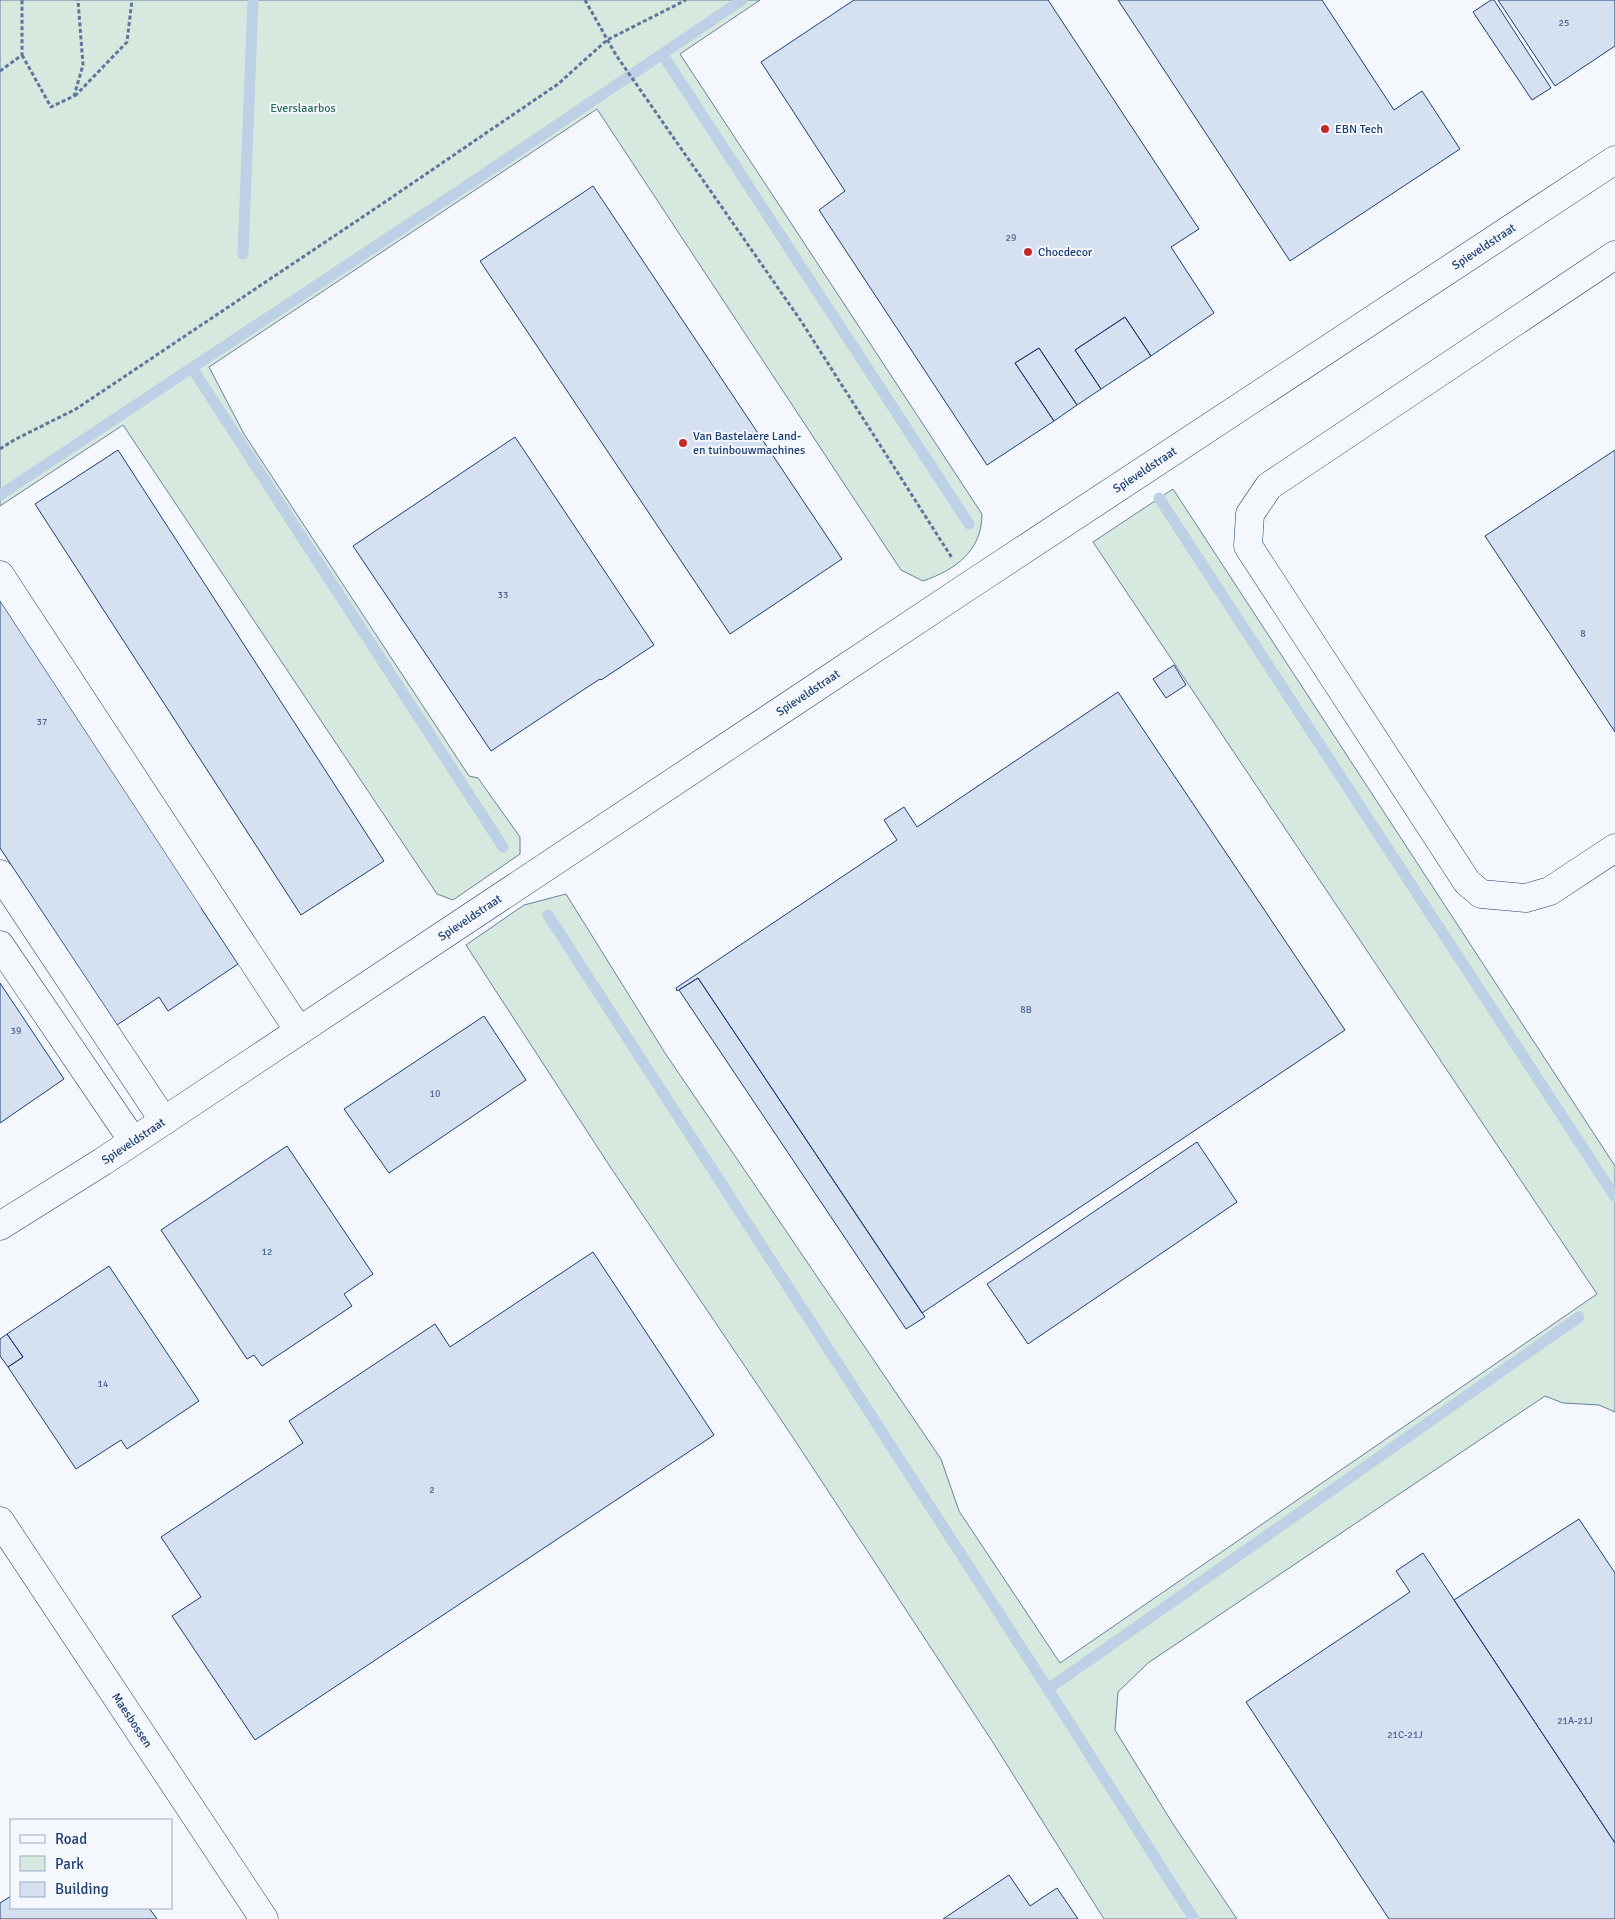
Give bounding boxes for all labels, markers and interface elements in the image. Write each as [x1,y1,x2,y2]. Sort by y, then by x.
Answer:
house number: 25 [1559,17,1569,29]
park label: Everslaarbos [270,101,336,116]
place label: EBN Tech [1335,122,1383,137]
marker: EBN Tech [1319,123,1331,135]
street label: Spieveldstraat [1449,220,1519,273]
house number: 29 [1006,232,1016,244]
place label: Chocdecor [1038,245,1093,260]
marker: Chocdecor [1022,246,1034,258]
place label: Van Bastelaere Land- en tuinbouwmachines [693,429,805,458]
marker: Van Bastelaere Land- en tuinbouwmachines [677,437,689,449]
street label: Spieveldstraat [1110,443,1180,496]
house number: 33 [498,589,508,601]
house number: 8 [1580,628,1586,640]
street label: Spieveldstraat [773,666,843,719]
house number: 37 [37,716,47,728]
street label: Spieveldstraat [435,891,504,944]
house number: 8B [1020,1004,1032,1016]
house number: 39 [11,1025,21,1037]
house number: 10 [430,1088,440,1100]
street label: Spieveldstraat [99,1115,168,1168]
house number: 12 [262,1246,272,1258]
house number: 14 [98,1378,109,1390]
house number: 2 [429,1484,435,1496]
street label: Maesbossen [109,1690,156,1750]
house number: 21A-21J [1557,1715,1593,1727]
house number: 21C-21J [1387,1729,1423,1741]
legend [10,1819,172,1909]
text: Road [55,1830,87,1848]
text: Park [55,1855,84,1873]
text: Building [55,1880,109,1898]

